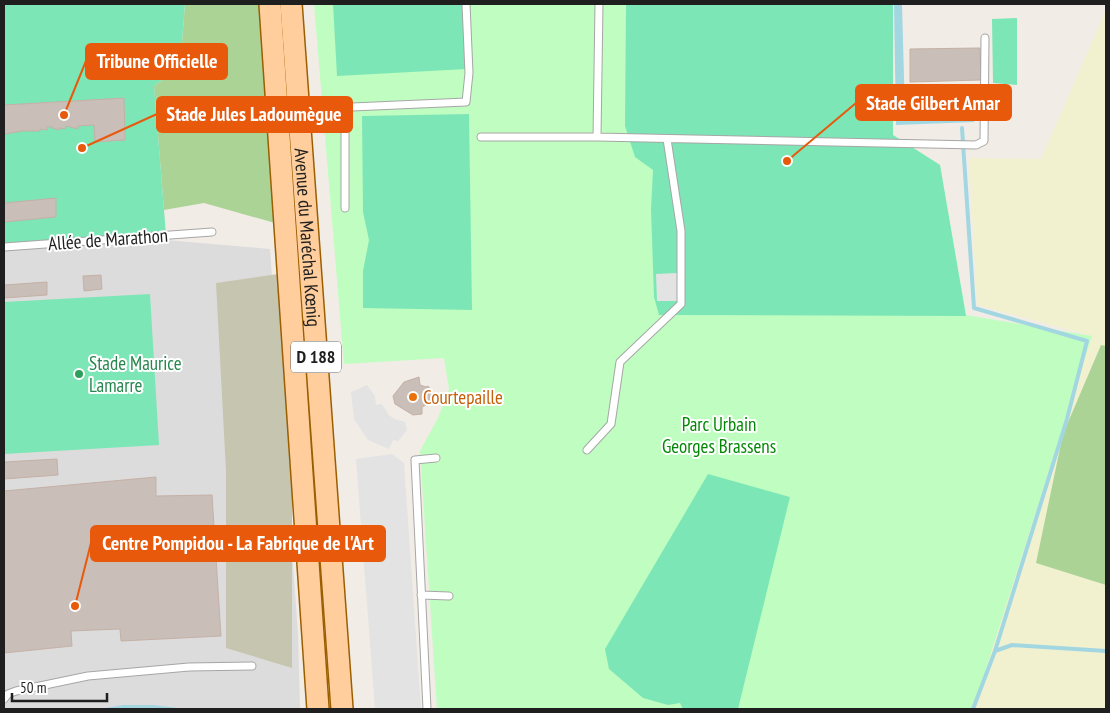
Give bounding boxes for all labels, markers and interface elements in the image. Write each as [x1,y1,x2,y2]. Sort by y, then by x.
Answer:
callout: Tribune Officielle [86,44,227,79]
text: Tribune Officielle [96,48,218,74]
callout: Stade Gilbert Amar [856,85,1011,120]
text: Stade Gilbert Amar [866,90,1000,116]
callout: Stade Jules Ladoumègue [157,97,352,132]
text: Stade Jules Ladoumègue [166,101,342,127]
street label: Avenue du Maréchal Kœnig [289,147,326,328]
street label: Allée de Marathon [47,223,169,255]
road number: D 188 [291,342,341,372]
place label: Stade Maurice Lamarre [89,351,182,397]
marker: Stade Maurice Lamarre [73,368,85,380]
place label: Courtepaille [423,385,503,409]
marker: Courtepaille [407,391,419,403]
park label: Parc Urbain Georges Brassens [662,412,776,458]
callout: Centre Pompidou - La Fabrique de l'Art [91,526,385,561]
text: Centre Pompidou - La Fabrique de l'Art [102,530,374,556]
scale bar [12,670,108,702]
text: 50 m [20,678,46,697]

